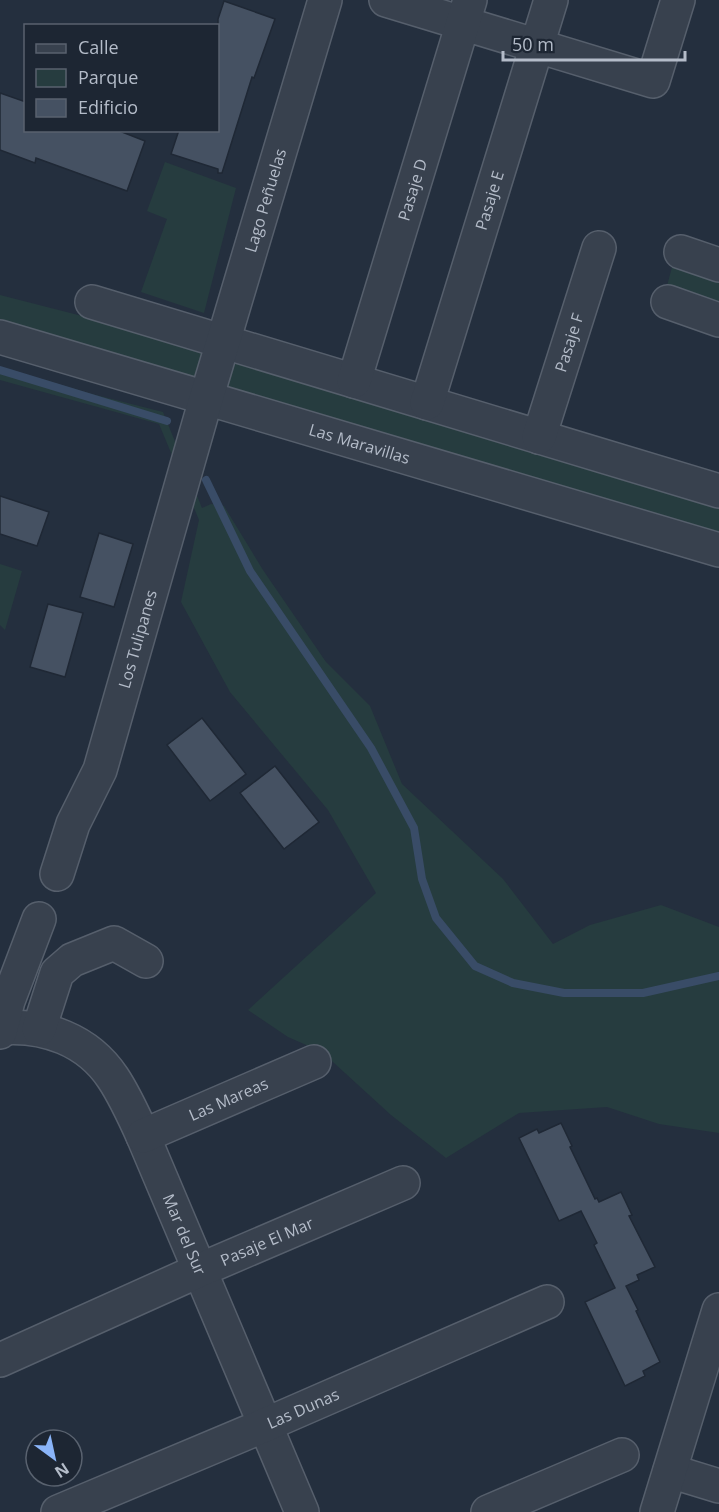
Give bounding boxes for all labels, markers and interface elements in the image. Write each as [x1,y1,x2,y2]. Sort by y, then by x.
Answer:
legend [24,24,219,132]
scale bar [503,24,684,62]
text: 50 m [512,32,554,56]
text: Calle [78,35,119,59]
text: Parque [78,65,138,89]
text: Edificio [78,95,138,119]
street label: Lago Peñuelas [239,146,291,255]
street label: Pasaje D [392,156,432,223]
street label: Pasaje E [470,168,509,233]
street label: Pasaje F [549,310,589,375]
street label: Las Maravillas [306,418,413,469]
street label: Los Tulipanes [113,587,162,691]
street label: Las Mareas [185,1072,271,1126]
street label: Mar del Sur [158,1190,212,1279]
street label: Pasaje El Mar [217,1212,317,1271]
street label: Las Dunas [263,1383,343,1434]
north arrow [24,1428,84,1488]
text: N [51,1458,74,1483]

